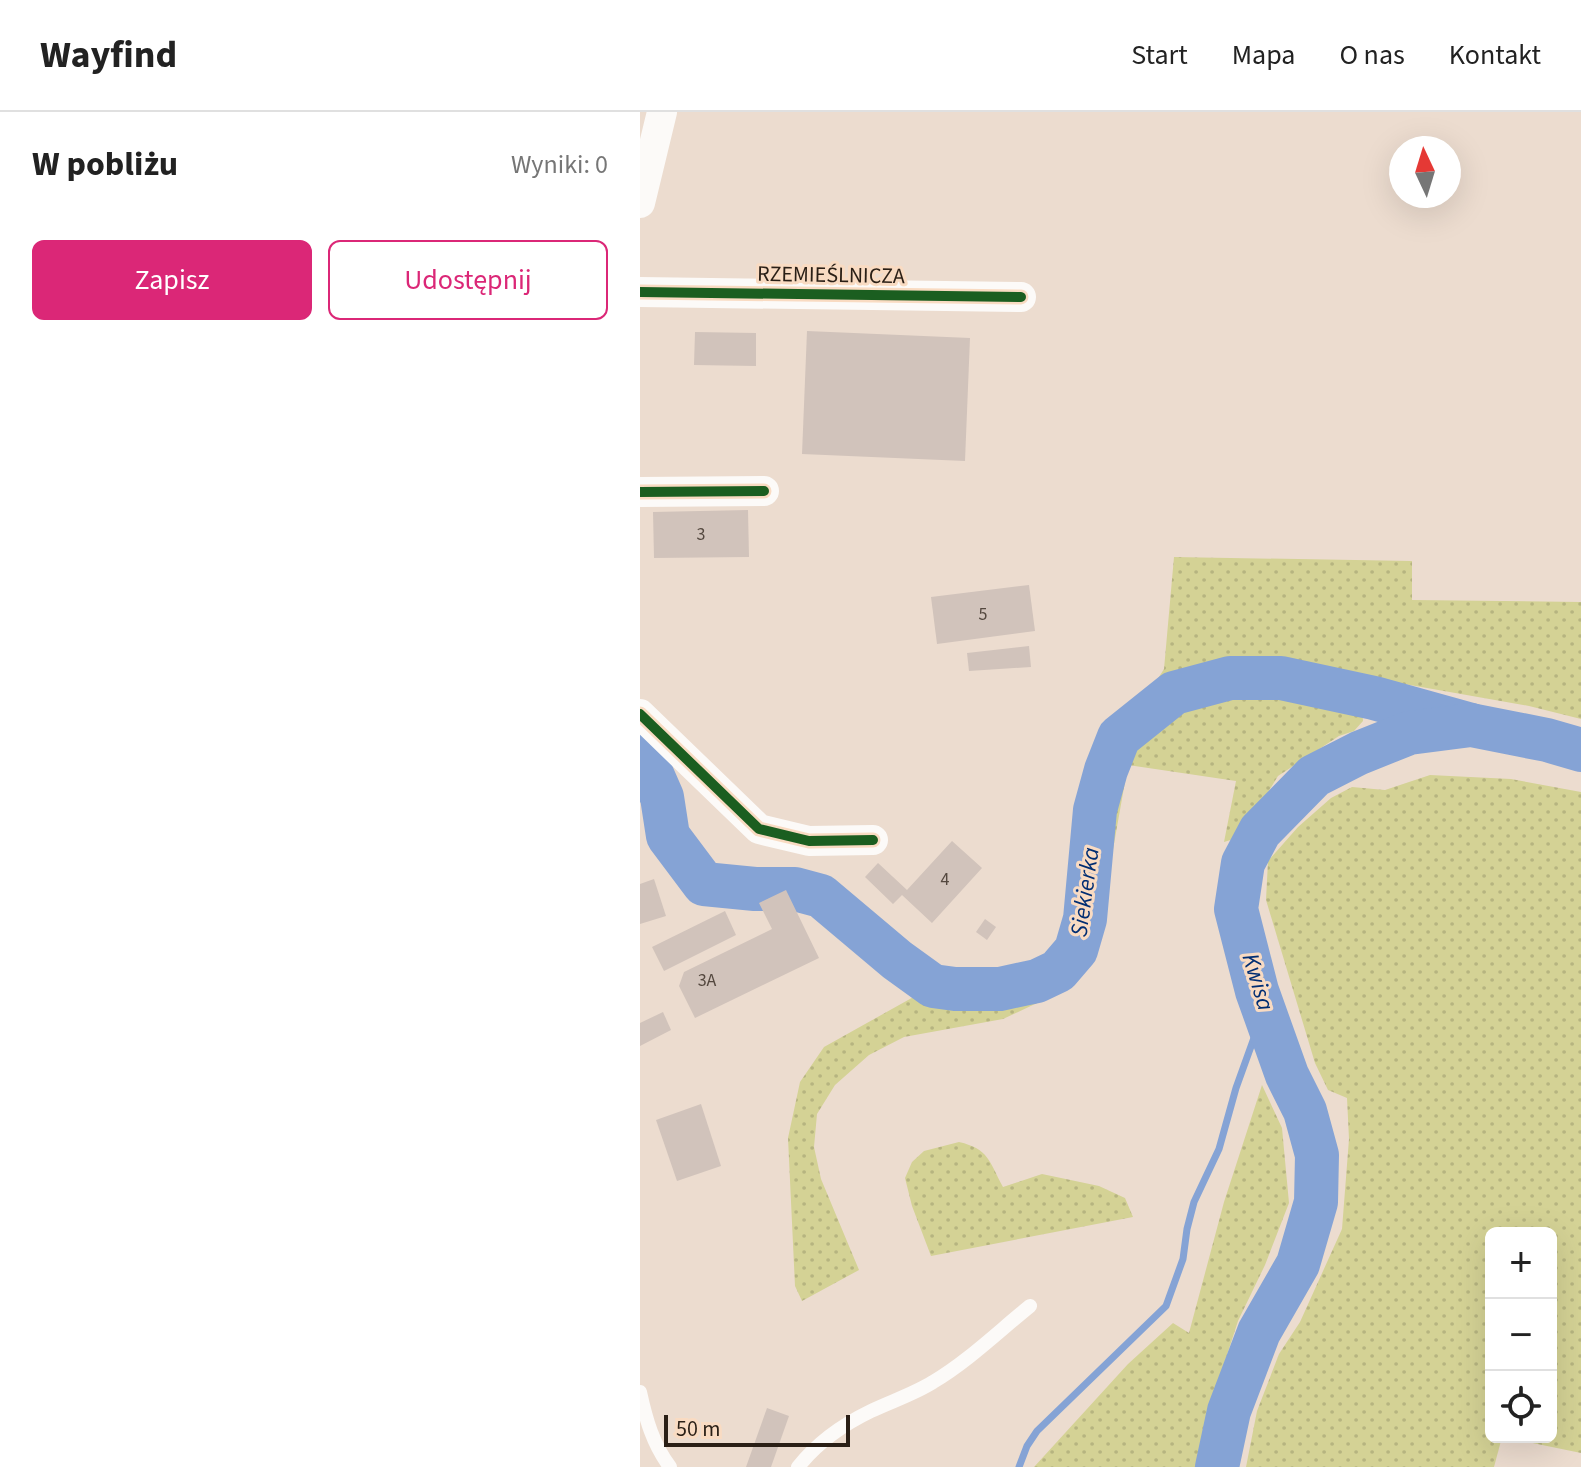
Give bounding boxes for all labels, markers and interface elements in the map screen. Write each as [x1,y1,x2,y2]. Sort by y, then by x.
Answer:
text: Wayfind [40,28,177,82]
text: Start [1131,35,1188,75]
text: Mapa [1232,35,1295,75]
text: O nas [1339,35,1405,75]
text: Kontakt [1449,35,1541,75]
north arrow [1389,136,1461,208]
text: W pobliżu [32,140,178,189]
text: Wyniki: 0 [511,146,608,183]
button: Zapisz [32,240,312,320]
button: Udostępnij [328,240,608,320]
street label: RZEMIEŚLNICZA [757,258,905,292]
house number: 3 [697,522,706,547]
house number: 5 [979,602,988,627]
water label: Siekierka [1061,845,1109,939]
house number: 4 [941,867,950,892]
water label: Kwisa [1233,949,1283,1015]
house number: 3A [698,968,717,993]
map controls [1485,1227,1557,1443]
button: + [1485,1227,1557,1299]
button: − [1485,1299,1557,1371]
button: locate [1485,1371,1557,1443]
scale bar [664,1411,850,1447]
text: 50 m [676,1413,721,1445]

